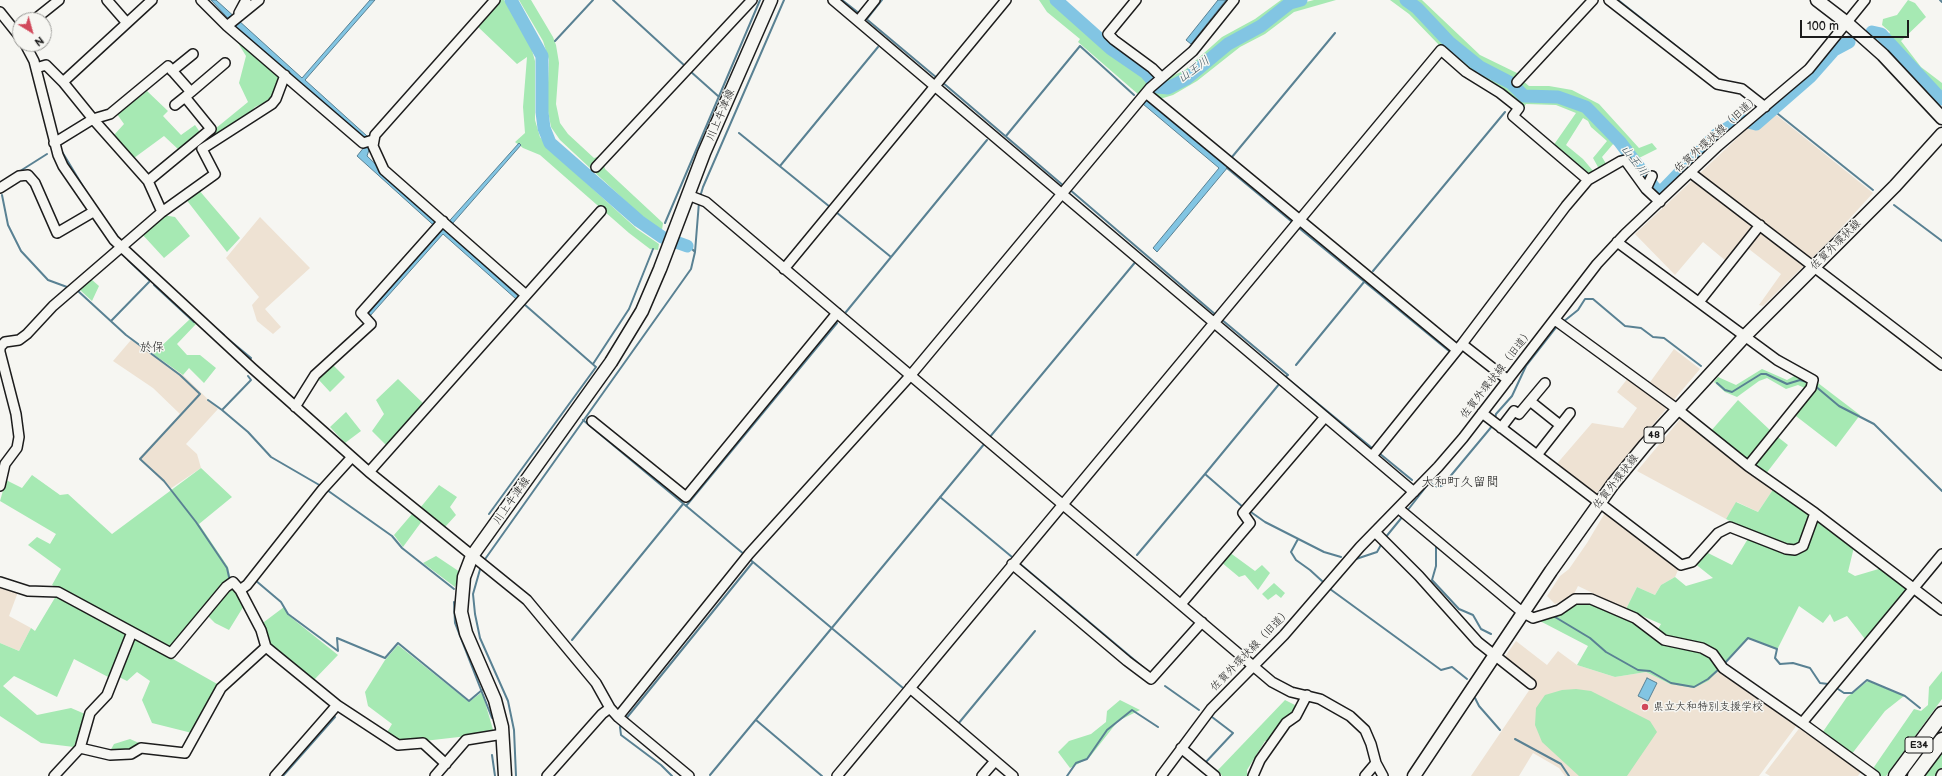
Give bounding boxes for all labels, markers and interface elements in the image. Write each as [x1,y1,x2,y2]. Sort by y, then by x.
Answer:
north arrow [12,12,52,52]
scale bar [1802,12,1911,38]
text: 100 m [1807,19,1839,34]
text: N [32,34,46,49]
water label: 山王川 [1175,54,1213,86]
street label: 川上牛津線 [704,87,738,143]
street label: 佐賀外環状線（旧道） [1672,92,1762,176]
water label: 山王川 [1617,142,1651,180]
street label: 佐賀外環状線 [1808,217,1864,273]
street label: 佐賀外環状線（旧道） [1458,327,1536,421]
district label: 於保 [140,341,164,355]
road number: 48 [1644,427,1664,443]
street label: 佐賀外環状線 [1590,452,1642,512]
street label: 川上牛津線 [491,475,533,527]
district label: 大和町久留間 [1421,475,1499,491]
street label: 佐賀外環状線（旧道） [1208,606,1294,694]
place label: 県立大和特別支援学校 [1653,700,1763,714]
marker: 県立大和特別支援学校 [1640,702,1650,712]
road number: E34 [1905,737,1933,753]

